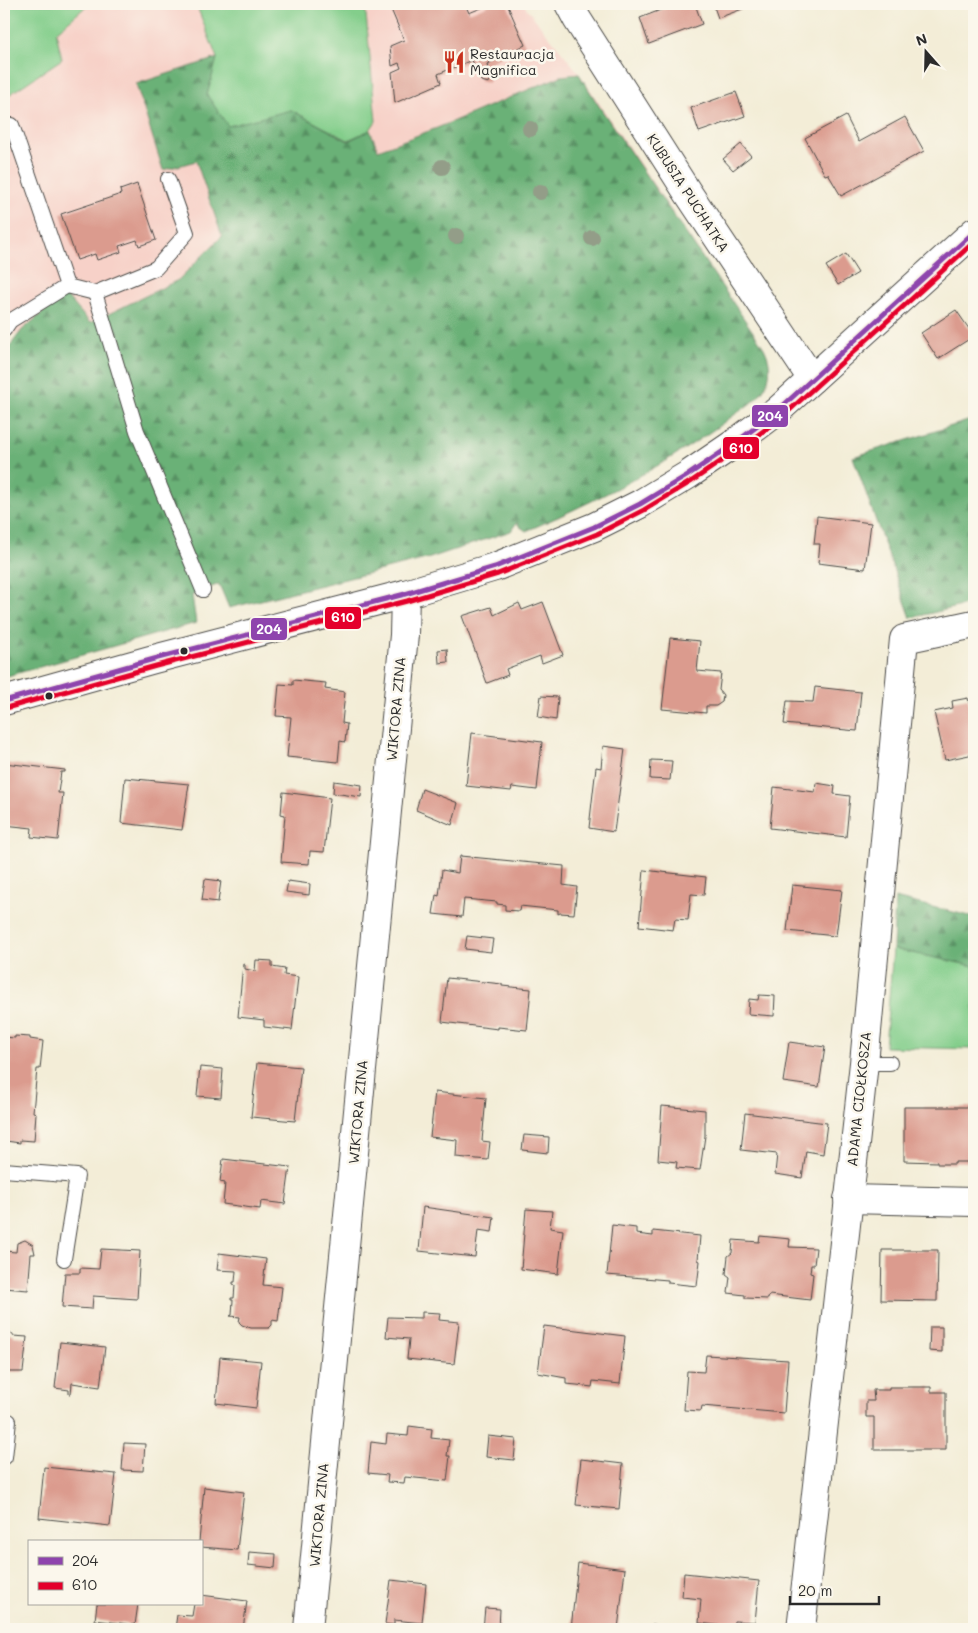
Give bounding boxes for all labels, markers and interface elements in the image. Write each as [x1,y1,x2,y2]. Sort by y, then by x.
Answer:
north arrow [900,28,950,78]
text: N [913,29,930,50]
place label: Restauracja Magnifica [470,44,554,79]
restaurant icon: Restauracja Magnifica [441,49,467,75]
street label: KUBUSIA PUCHATKA [643,130,734,256]
line badge: 204 [751,404,789,428]
text: 204 [757,406,783,425]
line badge: 610 [722,436,760,460]
text: 610 [729,438,753,457]
line badge: 610 [324,606,362,630]
text: 610 [331,607,355,626]
line badge: 204 [250,617,288,641]
text: 204 [256,619,282,638]
unlabelled marker [179,646,189,656]
street label: WIKTORA ZINA [381,656,410,762]
unlabelled marker [44,691,54,701]
street label: ADAMA CIOŁKOSZA [842,1031,875,1167]
street label: WIKTORA ZINA [343,1059,372,1165]
street label: WIKTORA ZINA [304,1462,333,1568]
legend [28,1540,202,1606]
text: 204 [72,1550,99,1570]
scale bar [790,1573,879,1605]
text: 610 [72,1574,97,1594]
text: 20 m [798,1580,832,1600]

